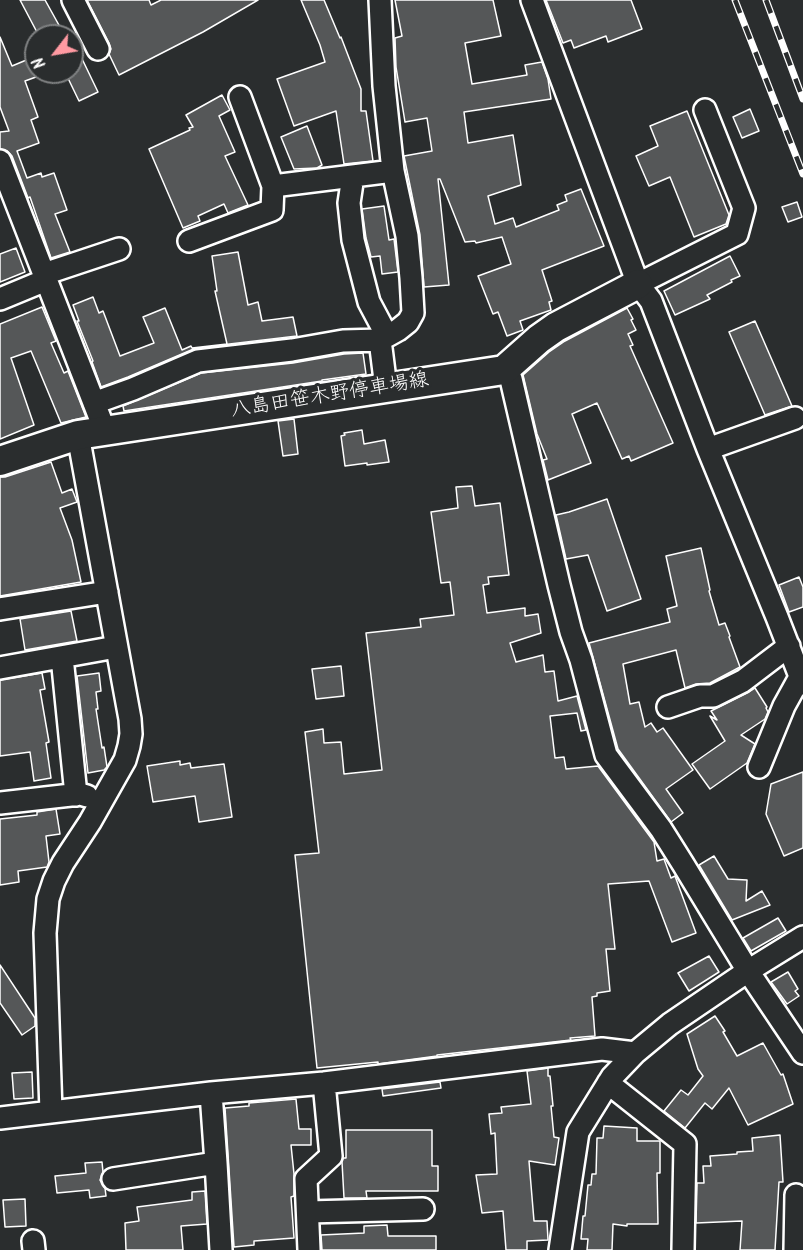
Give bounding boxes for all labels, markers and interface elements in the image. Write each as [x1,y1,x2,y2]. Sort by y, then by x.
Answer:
north arrow [24,24,84,84]
text: N [27,52,53,73]
street label: 八島田笹木野停車場線 [229,370,431,424]

